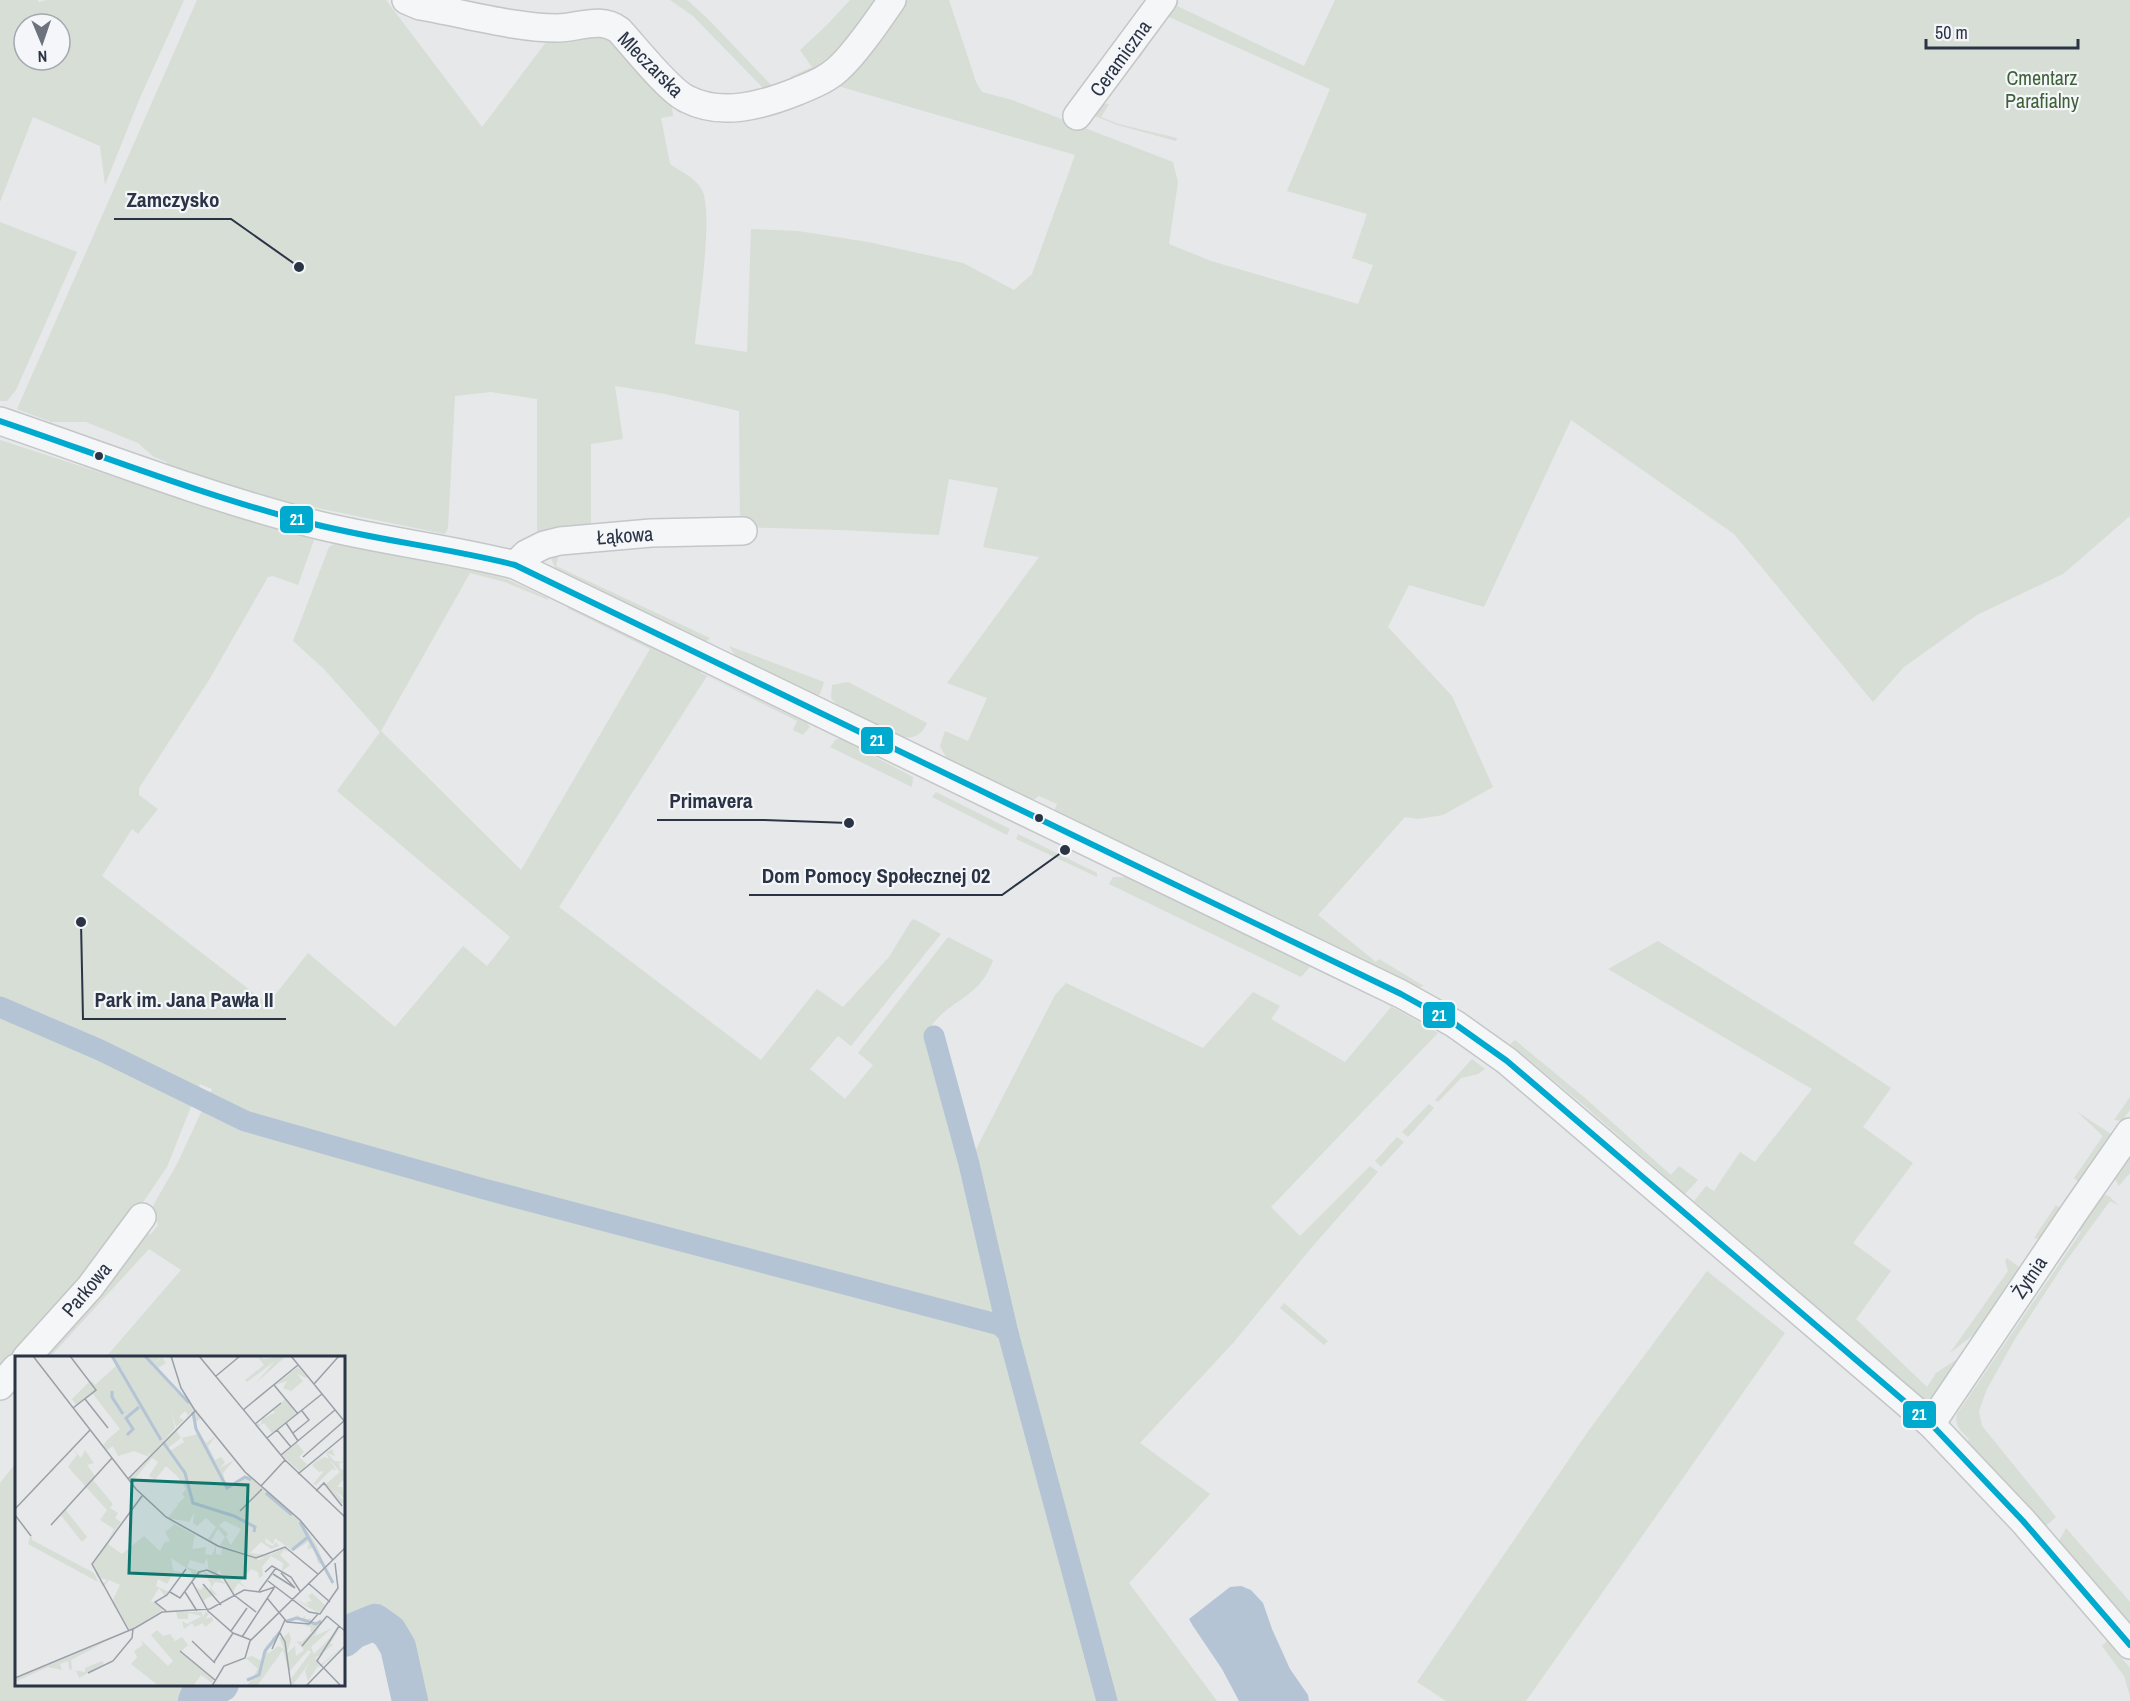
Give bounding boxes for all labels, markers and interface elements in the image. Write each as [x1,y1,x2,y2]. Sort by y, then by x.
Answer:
north arrow [12,12,72,72]
scale bar [1926,12,2078,50]
street label: Ceramiczna [1083,14,1157,102]
text: 50 m [1935,20,1968,45]
street label: Mleczarska [612,25,690,103]
text: N [37,46,48,68]
park label: Cmentarz Parafialny [2005,64,2080,114]
callout: Zamczysko [114,180,231,219]
text: Zamczysko [127,185,219,214]
unlabelled marker [93,450,105,462]
line badge: 21 [279,505,314,534]
text: 21 [290,508,305,530]
street label: Łąkowa [596,520,654,550]
line badge: 21 [860,726,894,755]
text: 21 [870,729,885,751]
callout: Primavera [657,781,764,820]
text: Primavera [669,786,753,815]
unlabelled marker [1033,812,1045,824]
callout: Dom Pomocy Społecznej 02 [749,856,1002,895]
text: Dom Pomocy Społecznej 02 [762,861,990,890]
callout: Park im. Jana Pawła II [83,980,286,1019]
text: Park im. Jana Pawła II [94,985,274,1014]
line badge: 21 [1422,1001,1456,1029]
text: 21 [1432,1004,1447,1026]
street label: Żytnia [2005,1251,2053,1303]
street label: Parkowa [55,1256,117,1322]
inset map [15,1356,345,1686]
line badge: 21 [1902,1400,1937,1429]
text: 21 [1912,1403,1927,1425]

